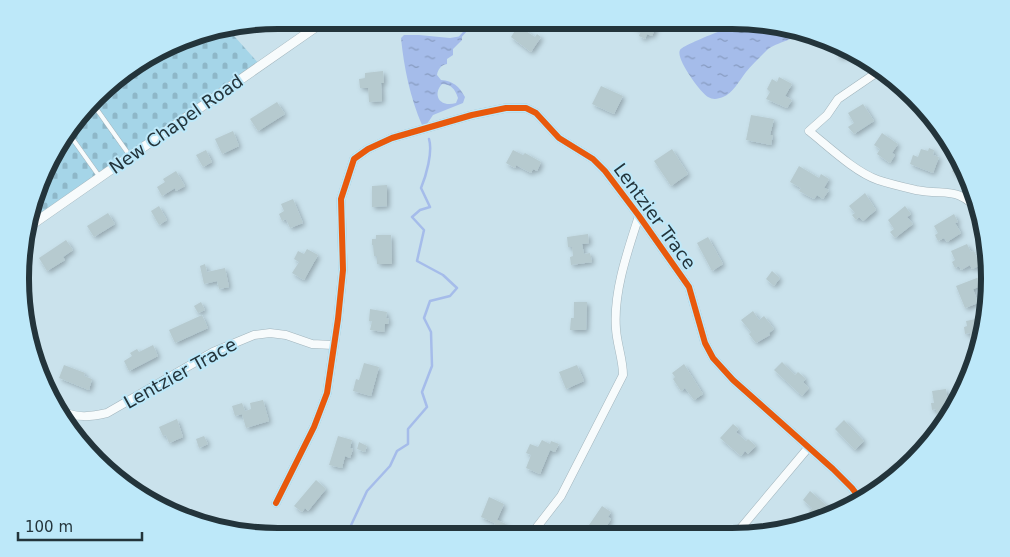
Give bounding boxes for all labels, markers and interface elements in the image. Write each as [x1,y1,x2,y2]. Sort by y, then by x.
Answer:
street label: New Chapel Road [105,70,247,178]
street label: Lentzier Trace [610,159,700,273]
street label: Lentzier Trace [120,333,240,413]
scale bar [18,510,141,542]
text: 100 m [25,518,73,536]

